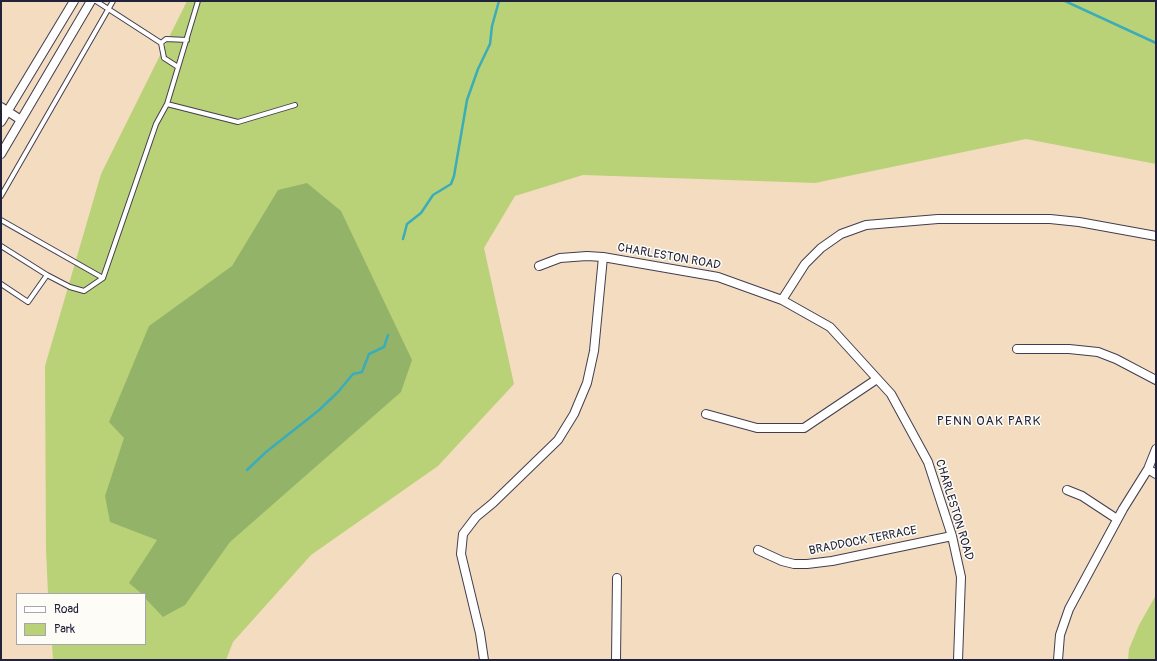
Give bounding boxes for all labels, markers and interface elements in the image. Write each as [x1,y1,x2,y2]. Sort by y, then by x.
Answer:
street label: CHARLESTON ROAD [616,241,722,273]
district label: PENN OAK PARK [937,414,1041,430]
street label: CHARLESTON ROAD [932,458,976,562]
street label: BRADDOCK TERRACE [808,523,918,559]
legend [16,593,146,645]
text: Road [54,602,79,617]
text: Park [54,622,75,637]

